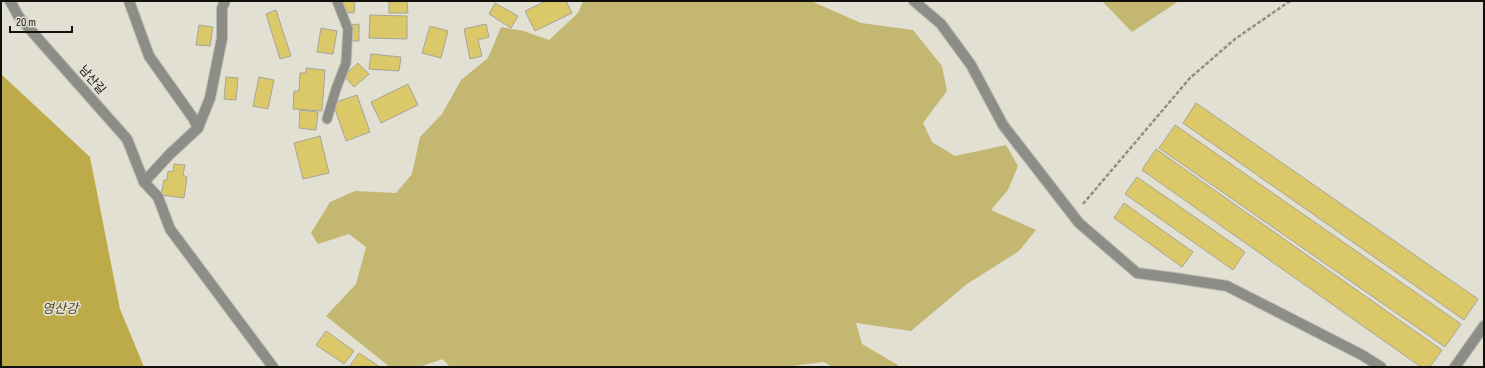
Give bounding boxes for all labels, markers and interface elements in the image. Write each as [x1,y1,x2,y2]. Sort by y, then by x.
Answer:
scale bar [10,8,72,34]
text: 20 m [16,15,36,30]
street label: 남산길 [75,63,109,97]
water label: 영산강 [42,301,80,317]

